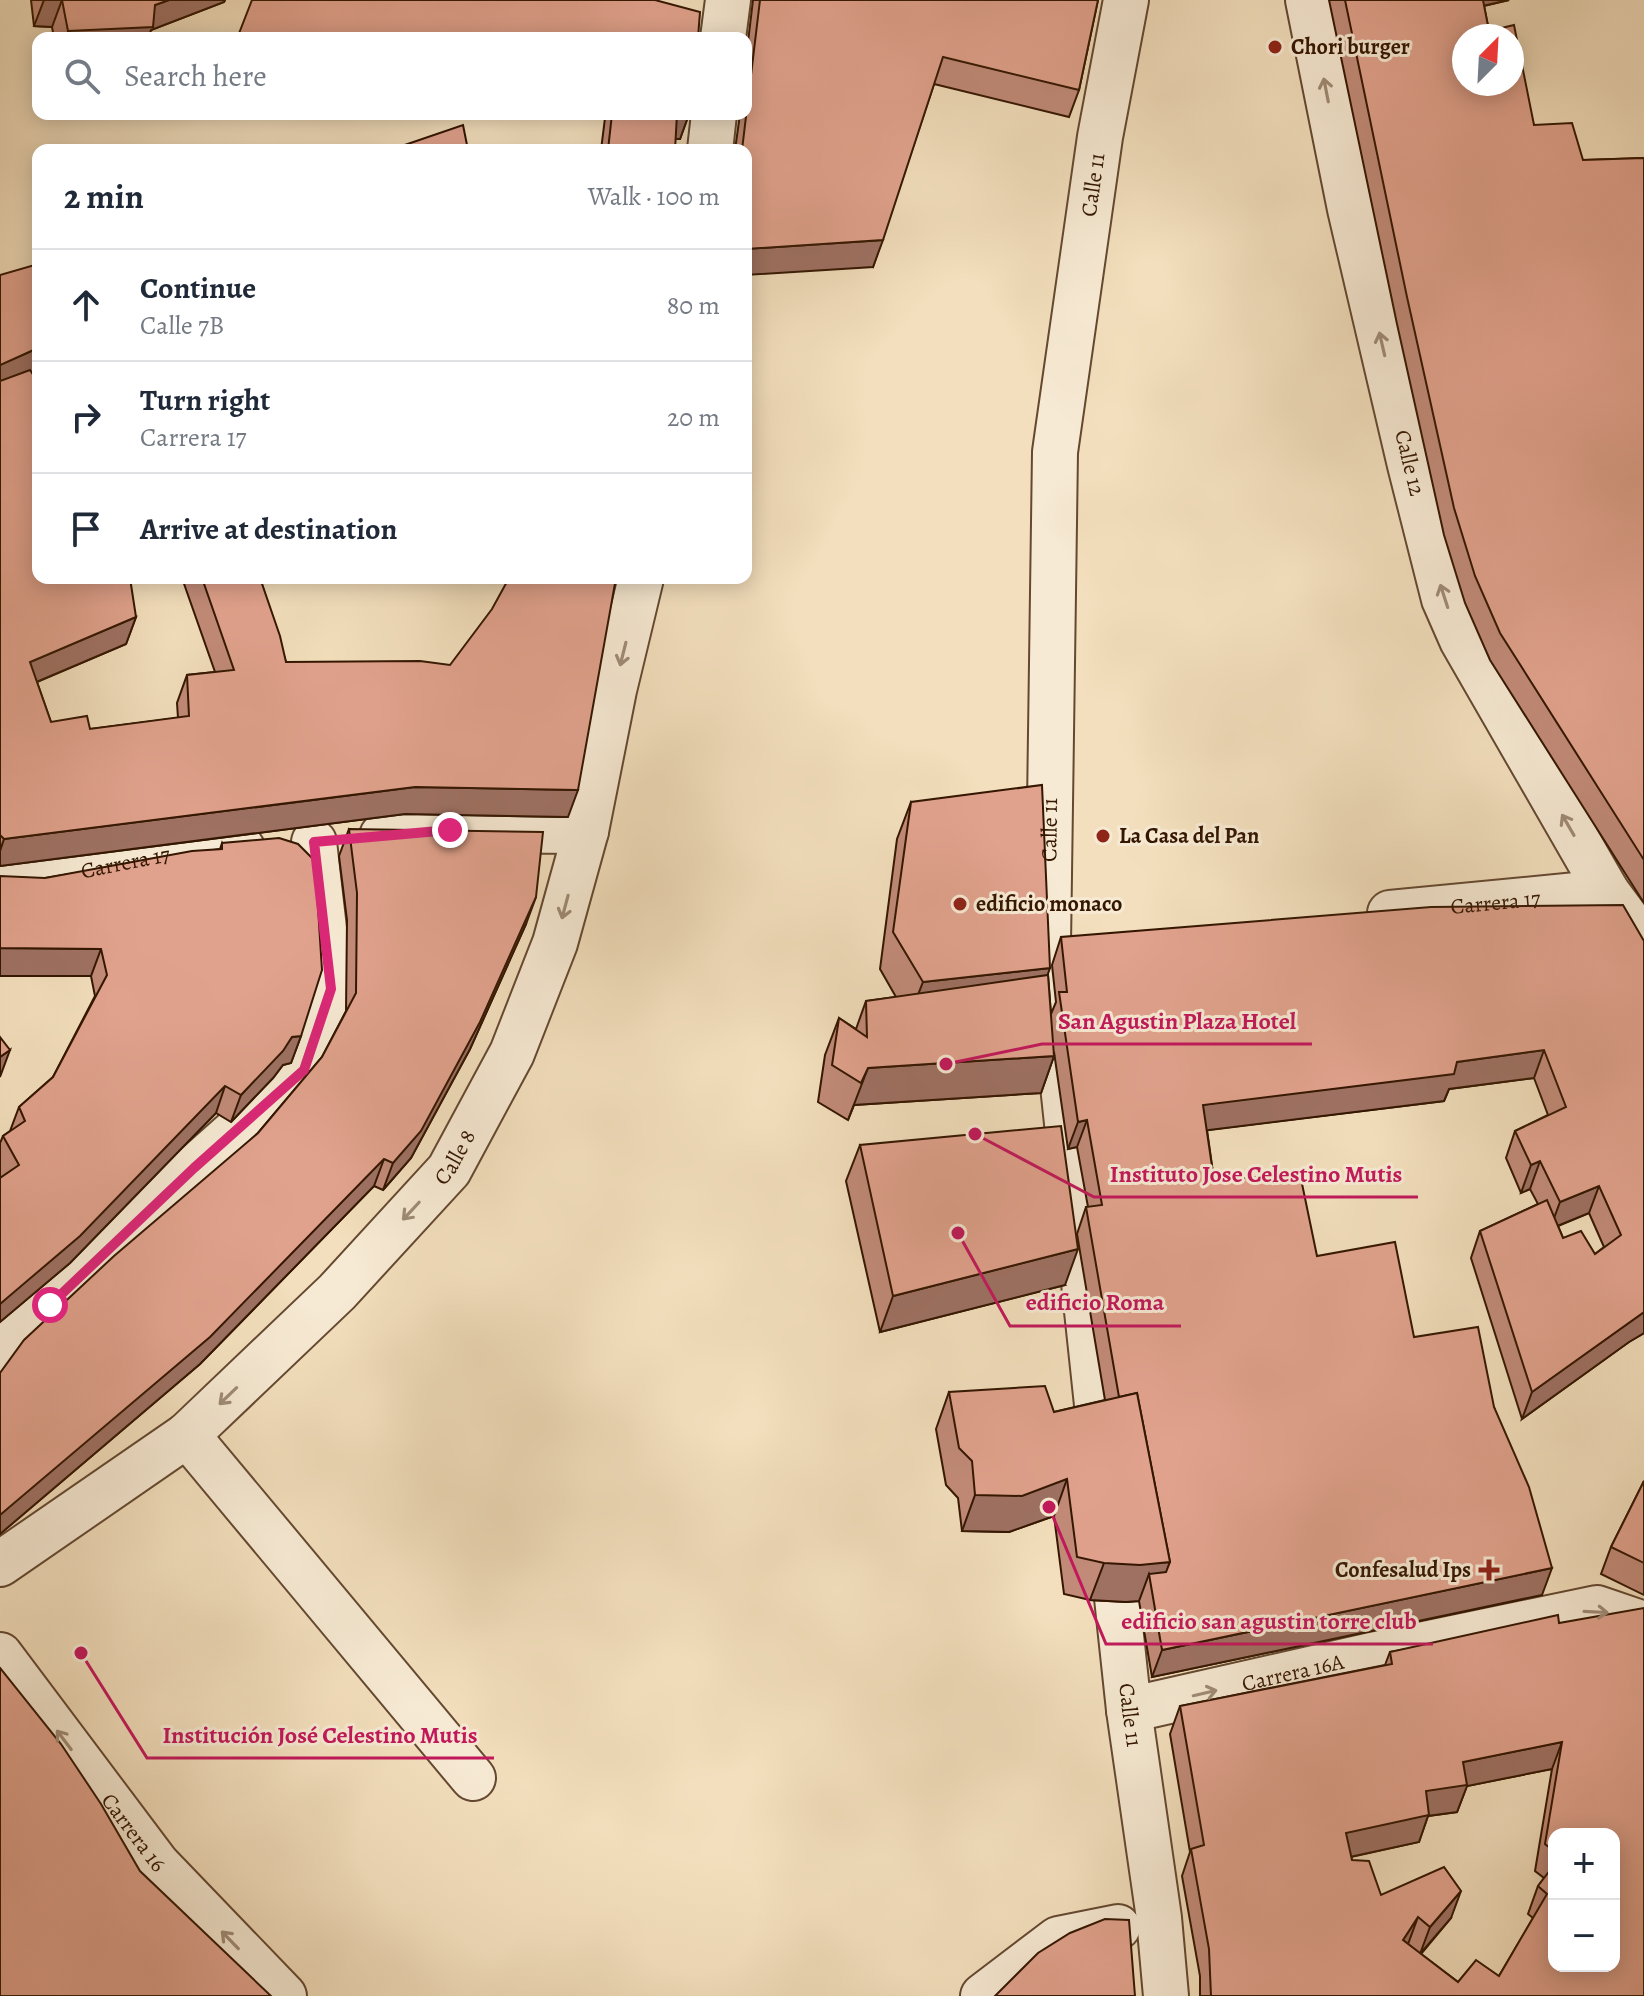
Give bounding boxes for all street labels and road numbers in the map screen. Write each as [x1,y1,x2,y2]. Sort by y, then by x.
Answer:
street label: Calle 11 [1074,151,1113,219]
street label: Calle 12 [1387,427,1432,499]
street label: Calle 11 [1034,798,1065,862]
street label: Carrera 17 [78,839,173,886]
street label: Carrera 17 [1449,883,1543,922]
street label: Calle 8 [427,1124,483,1192]
street label: Carrera 16A [1239,1647,1348,1699]
street label: Calle 11 [1111,1682,1149,1749]
street label: Carrera 16 [94,1787,172,1879]

